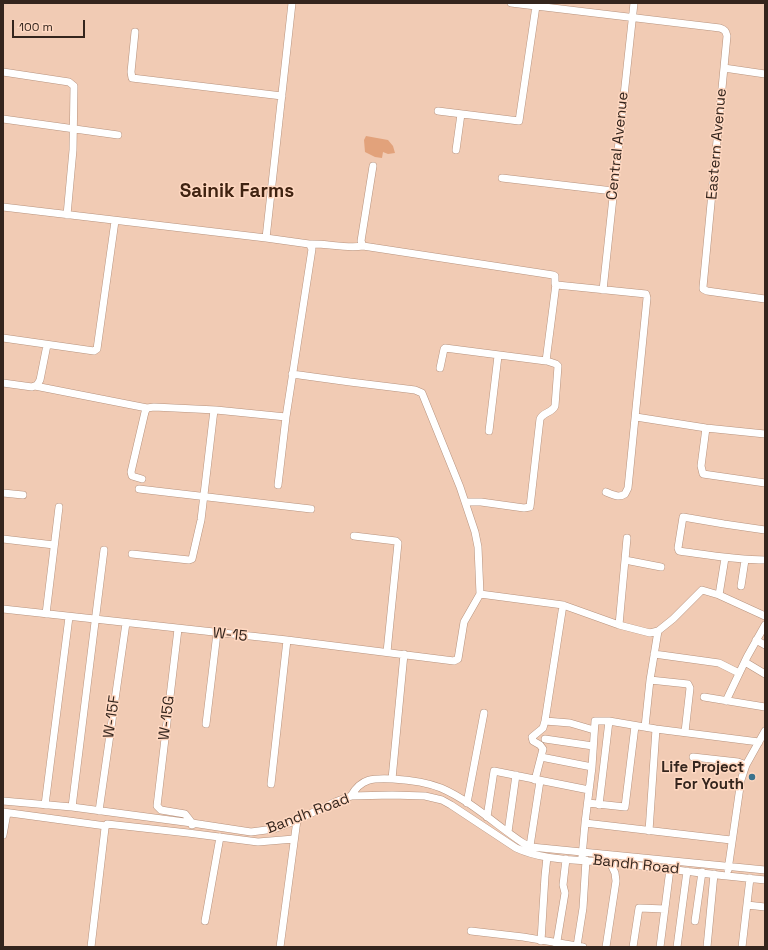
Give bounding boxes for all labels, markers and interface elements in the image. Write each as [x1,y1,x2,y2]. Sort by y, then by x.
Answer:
scale bar [14,12,87,38]
text: 100 m [19,19,53,35]
street label: Eastern Avenue [703,87,731,201]
street label: Central Avenue [603,91,633,201]
district label: Sainik Farms [180,181,294,203]
street label: W-15 [212,624,248,646]
street label: W-15F [100,694,124,740]
street label: W-15G [155,695,179,741]
place label: Life Project For Youth [661,759,744,794]
marker: Life Project For Youth [747,772,757,782]
street label: Bandh Road [264,790,352,838]
street label: Bandh Road [592,851,680,879]

